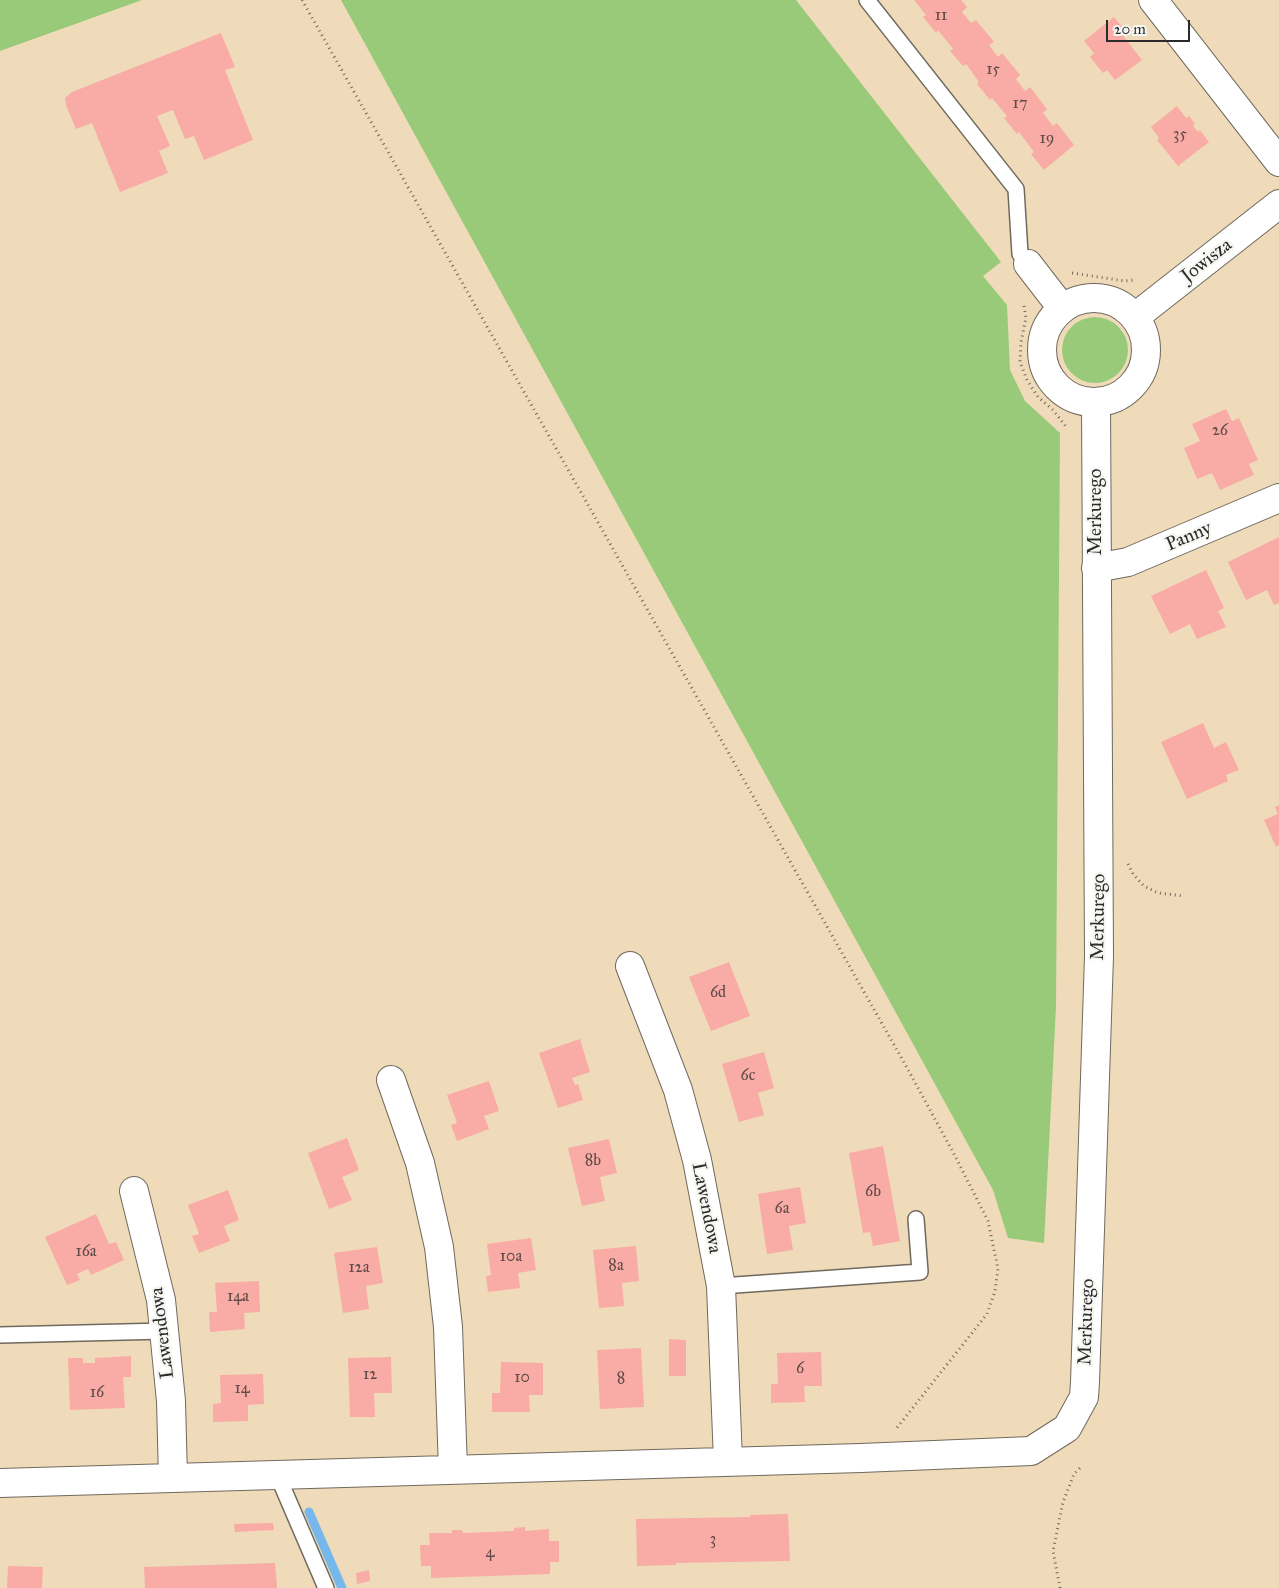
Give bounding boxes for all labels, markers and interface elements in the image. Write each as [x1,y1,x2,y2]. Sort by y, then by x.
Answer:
house number: 11 [935,6,947,26]
scale bar [1109,10,1193,42]
text: 20 m [1114,20,1146,38]
house number: 15 [986,60,1000,80]
house number: 17 [1013,94,1027,114]
house number: 35 [1173,125,1187,145]
house number: 19 [1040,129,1054,149]
street label: Jowisza [1177,234,1237,288]
house number: 26 [1212,421,1228,441]
street label: Merkurego [1085,469,1107,555]
street label: Panny [1163,517,1215,557]
street label: Merkurego [1087,873,1111,961]
house number: 6d [710,983,726,1003]
house number: 6c [741,1066,755,1086]
house number: 8b [585,1151,601,1171]
street label: Lawendowa [686,1161,726,1255]
house number: 6b [865,1182,881,1202]
house number: 6a [775,1199,789,1219]
house number: 16a [75,1242,97,1262]
house number: 10a [500,1247,522,1267]
house number: 8a [608,1256,624,1276]
house number: 12a [349,1258,369,1278]
street label: Merkurego [1074,1278,1100,1366]
street label: Lawendowa [146,1286,180,1380]
house number: 14a [227,1287,249,1307]
house number: 6 [796,1359,804,1379]
house number: 12 [363,1365,377,1385]
house number: 10 [514,1368,530,1388]
house number: 8 [617,1369,625,1389]
house number: 14 [234,1379,250,1399]
house number: 16 [90,1383,104,1403]
house number: 3 [710,1530,716,1550]
house number: 4 [486,1543,494,1563]

